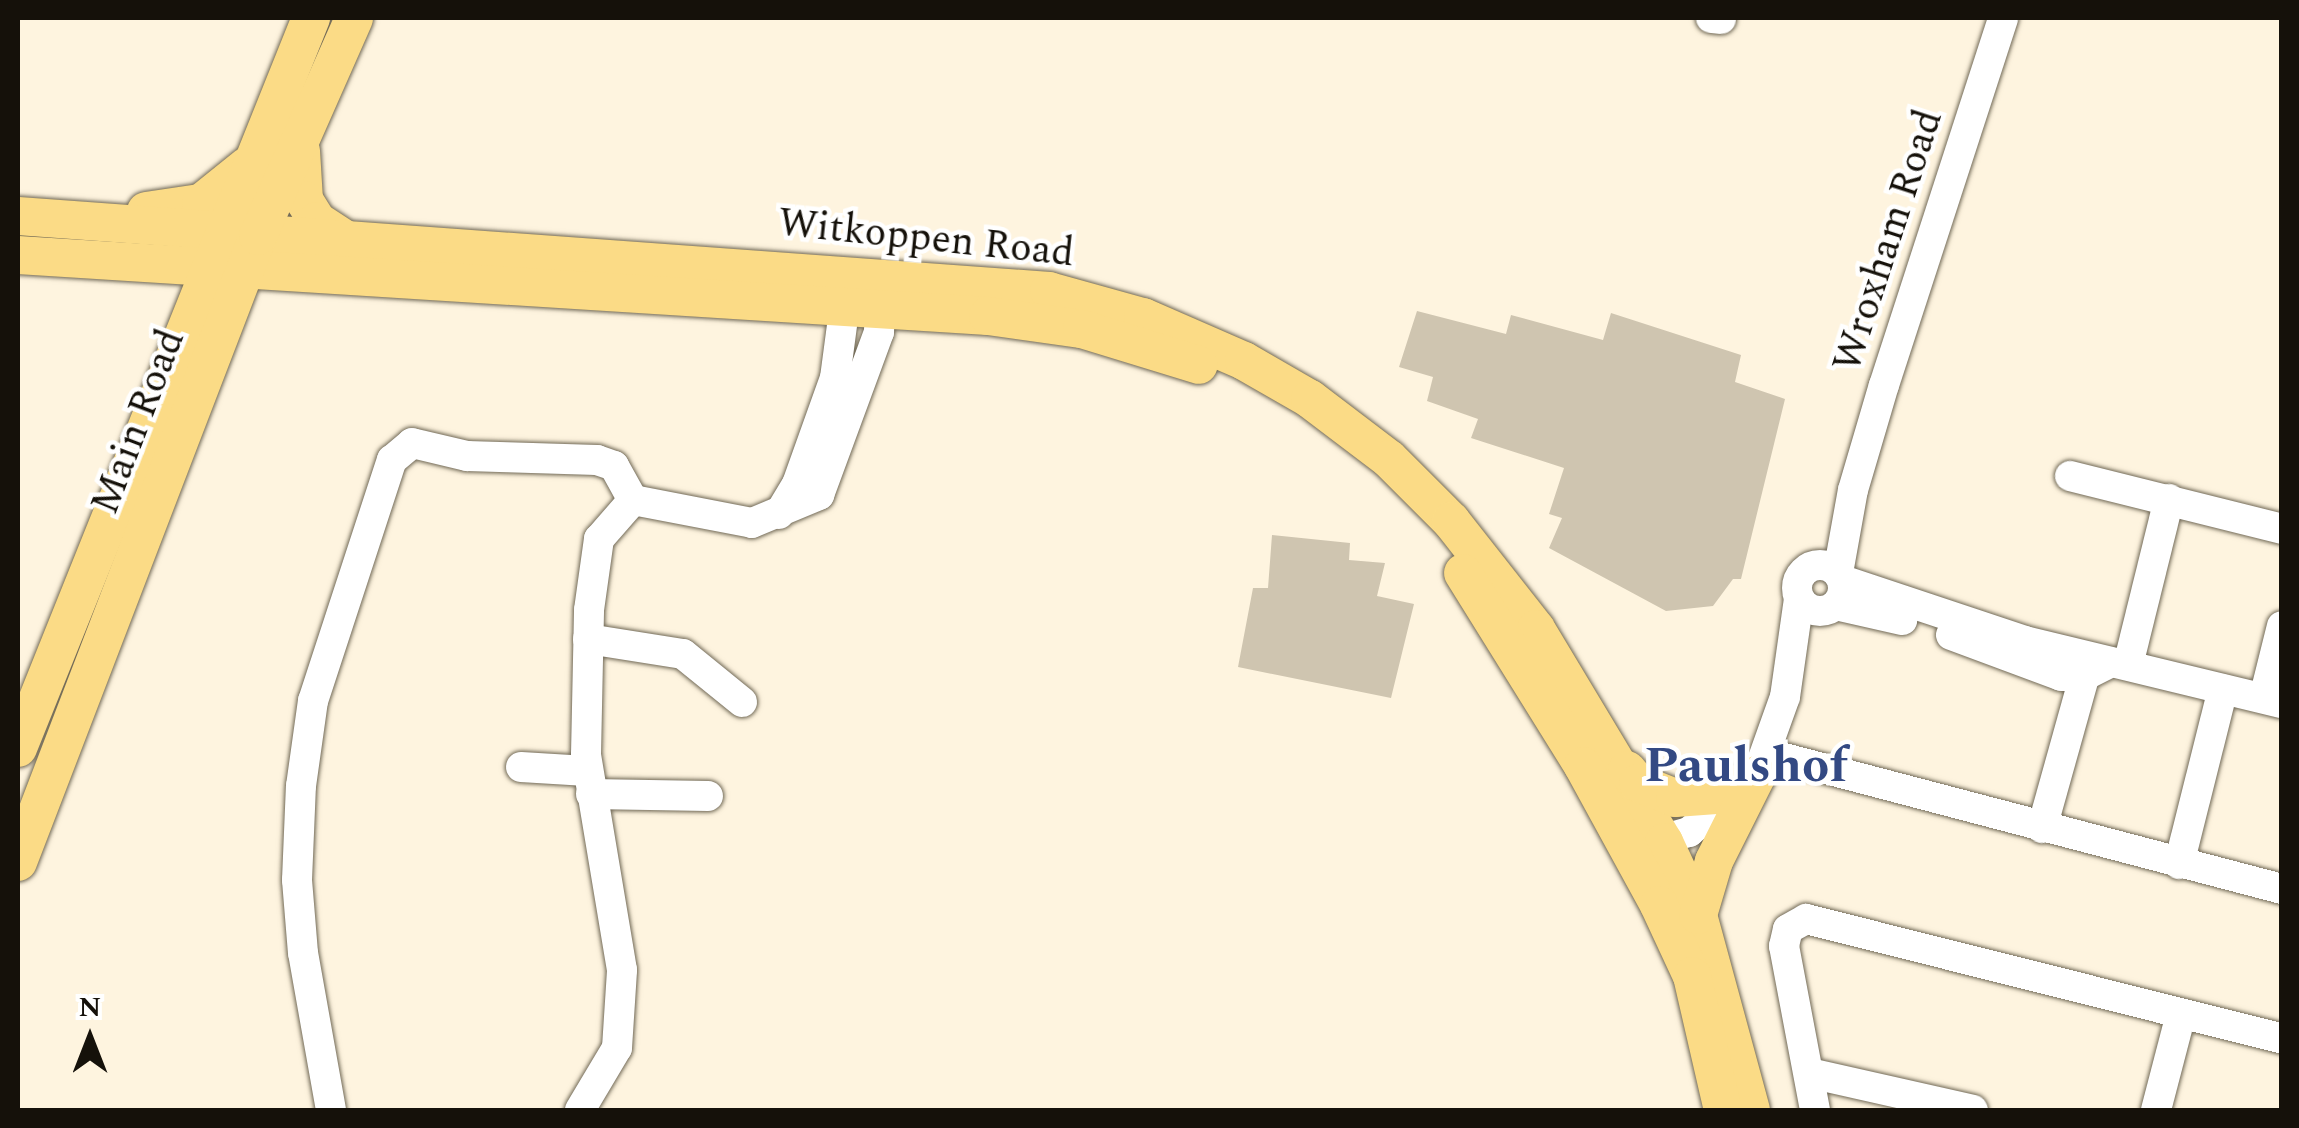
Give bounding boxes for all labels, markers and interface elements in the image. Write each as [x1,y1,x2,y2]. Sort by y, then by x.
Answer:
street label: Wroxham Road [1824,104,1954,378]
street label: Witkoppen Road [776,200,1076,278]
street label: Main Road [82,323,196,521]
district label: Paulshof [1644,737,1848,797]
text: N [79,986,101,1029]
north arrow [40,988,140,1088]

